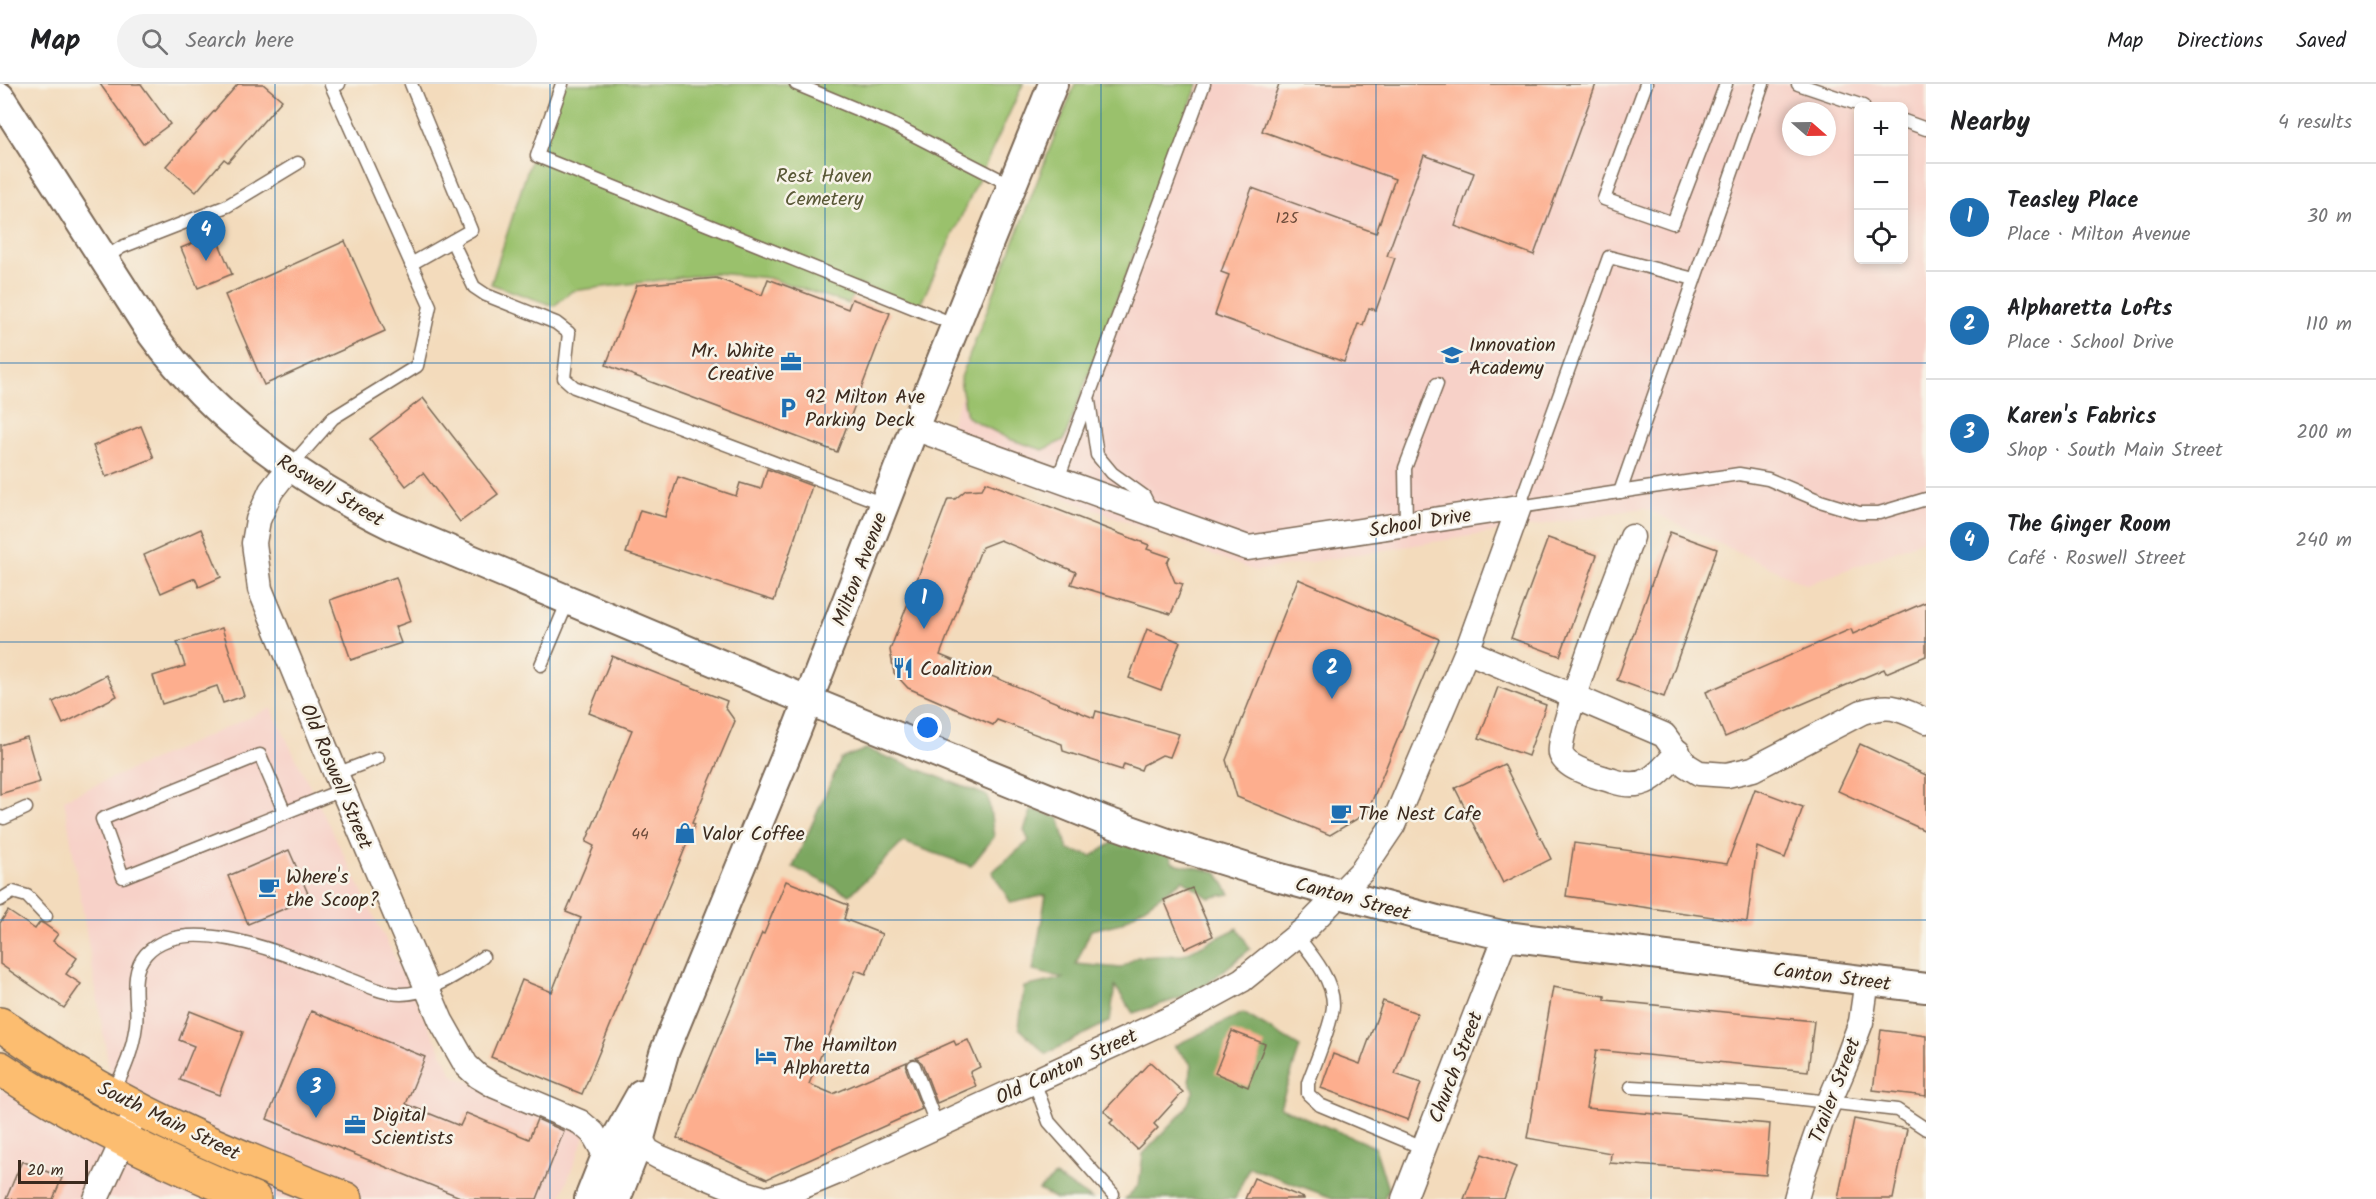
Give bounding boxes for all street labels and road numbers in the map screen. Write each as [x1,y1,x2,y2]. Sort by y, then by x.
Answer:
street label: Roswell Street [270,447,390,537]
street label: School Drive [1367,500,1474,548]
street label: Milton Avenue [824,508,897,631]
street label: Old Roswell Street [290,699,380,855]
street label: Canton Street [1291,869,1414,931]
street label: Canton Street [1771,955,1893,1001]
street label: Church Street [1421,1007,1493,1128]
street label: Old Canton Street [991,1021,1143,1115]
street label: Trailer Street [1801,1033,1871,1148]
street label: South Main Street [91,1073,245,1170]

